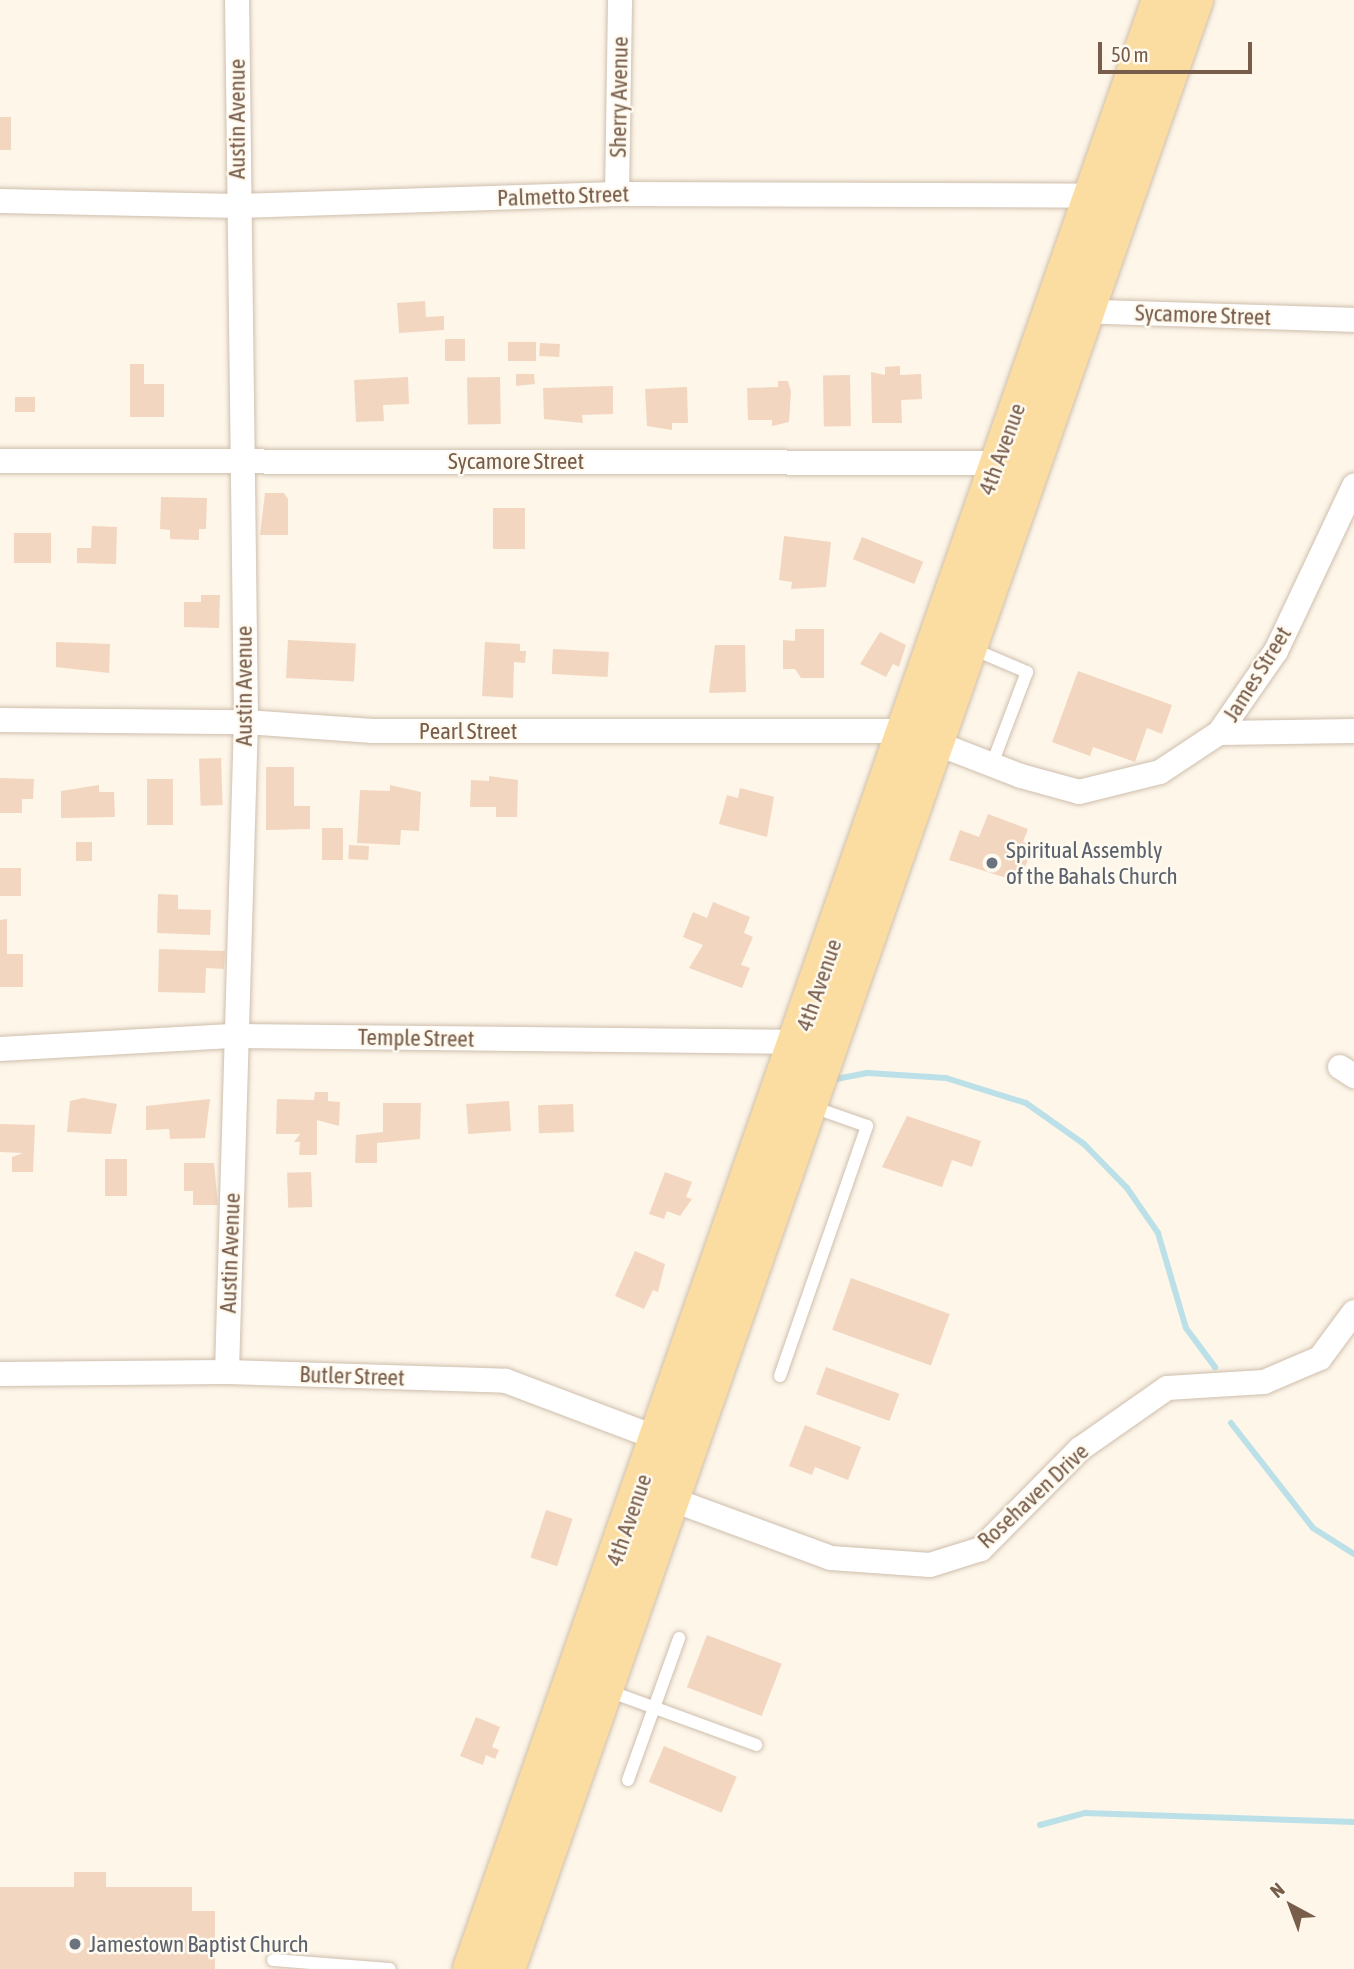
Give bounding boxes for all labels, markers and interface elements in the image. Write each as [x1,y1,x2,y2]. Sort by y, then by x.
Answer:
scale bar [1102,28,1256,72]
street label: Sherry Avenue [604,36,634,158]
text: 50 m [1111,42,1149,66]
street label: Austin Avenue [223,59,251,179]
street label: Palmetto Street [497,180,629,212]
street label: Sycamore Street [1135,299,1271,331]
street label: 4th Avenue [973,399,1031,499]
street label: Sycamore Street [448,447,584,475]
street label: James Street [1217,621,1297,727]
street label: Austin Avenue [230,626,258,746]
street label: Pearl Street [419,717,517,745]
place label: Spiritual Assembly of the Bahals Church [1006,836,1178,890]
marker: Spiritual Assembly of the Bahals Church [984,855,1000,871]
street label: 4th Avenue [790,935,848,1035]
street label: Temple Street [357,1023,475,1053]
street label: Austin Avenue [214,1192,246,1314]
street label: Butler Street [299,1360,405,1392]
street label: Rosehaven Drive [972,1438,1094,1554]
street label: 4th Avenue [600,1470,658,1570]
north arrow [1256,1871,1326,1941]
text: N [1266,1878,1289,1902]
place label: Jamestown Baptist Church [89,1930,309,1958]
marker: Jamestown Baptist Church [67,1936,83,1952]

